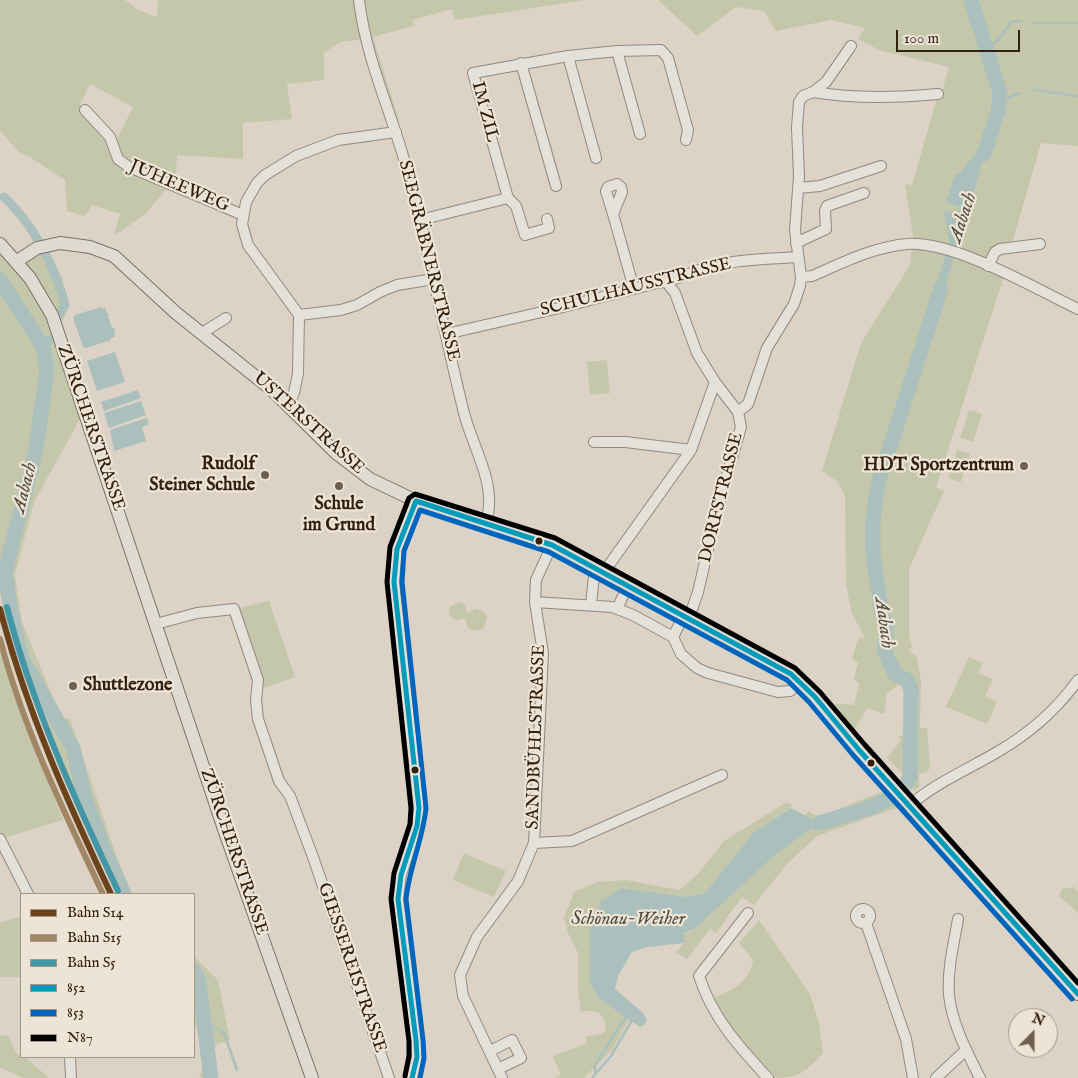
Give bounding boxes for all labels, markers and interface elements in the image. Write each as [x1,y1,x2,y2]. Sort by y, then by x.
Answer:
scale bar [898,20,1022,52]
text: 100 m [904,29,939,48]
street label: IM ZIL [466,79,502,145]
street label: JUHEEWEG [126,156,232,218]
street label: SEEGRÄBNERSTRASSE [393,158,463,364]
water label: Aabach [945,190,983,246]
street label: SCHULHAUSSTRASSE [538,254,734,322]
street label: ZÜRCHERSTRASSE [51,342,129,514]
street label: USTERSTRASSE [248,368,368,480]
street label: DORFSTRASSE [695,431,749,565]
place label: Rudolf Steiner Schule [149,454,255,496]
place label: HDT Sportzentrum [863,455,1014,477]
water label: Aabach [9,460,43,516]
marker: HDT Sportzentrum [1018,460,1030,472]
marker: Rudolf Steiner Schule [259,469,271,481]
marker: Schule im Grund [333,480,345,492]
place label: Schule im Grund [303,494,375,536]
unlabelled marker [534,536,544,546]
water label: Aabach [868,596,898,650]
street label: SANDBÜHLSTRASSE [523,644,551,830]
place label: Shuttlezone [83,675,172,697]
marker: Shuttlezone [67,680,79,692]
unlabelled marker [866,758,876,768]
unlabelled marker [410,765,420,775]
street label: ZÜRCHERSTRASSE [194,766,272,938]
street label: GIESSEREISTRASSE [312,880,390,1056]
legend [20,893,195,1058]
text: Bahn S14 [67,903,123,922]
water label: Schönau-Weiher [571,909,685,931]
text: Bahn S15 [67,928,121,947]
text: Bahn S5 [67,953,116,972]
text: 852 [67,978,85,997]
text: 853 [67,1003,84,1022]
north arrow [1008,1008,1058,1058]
text: N [1029,1009,1047,1031]
text: N87 [67,1028,93,1047]

